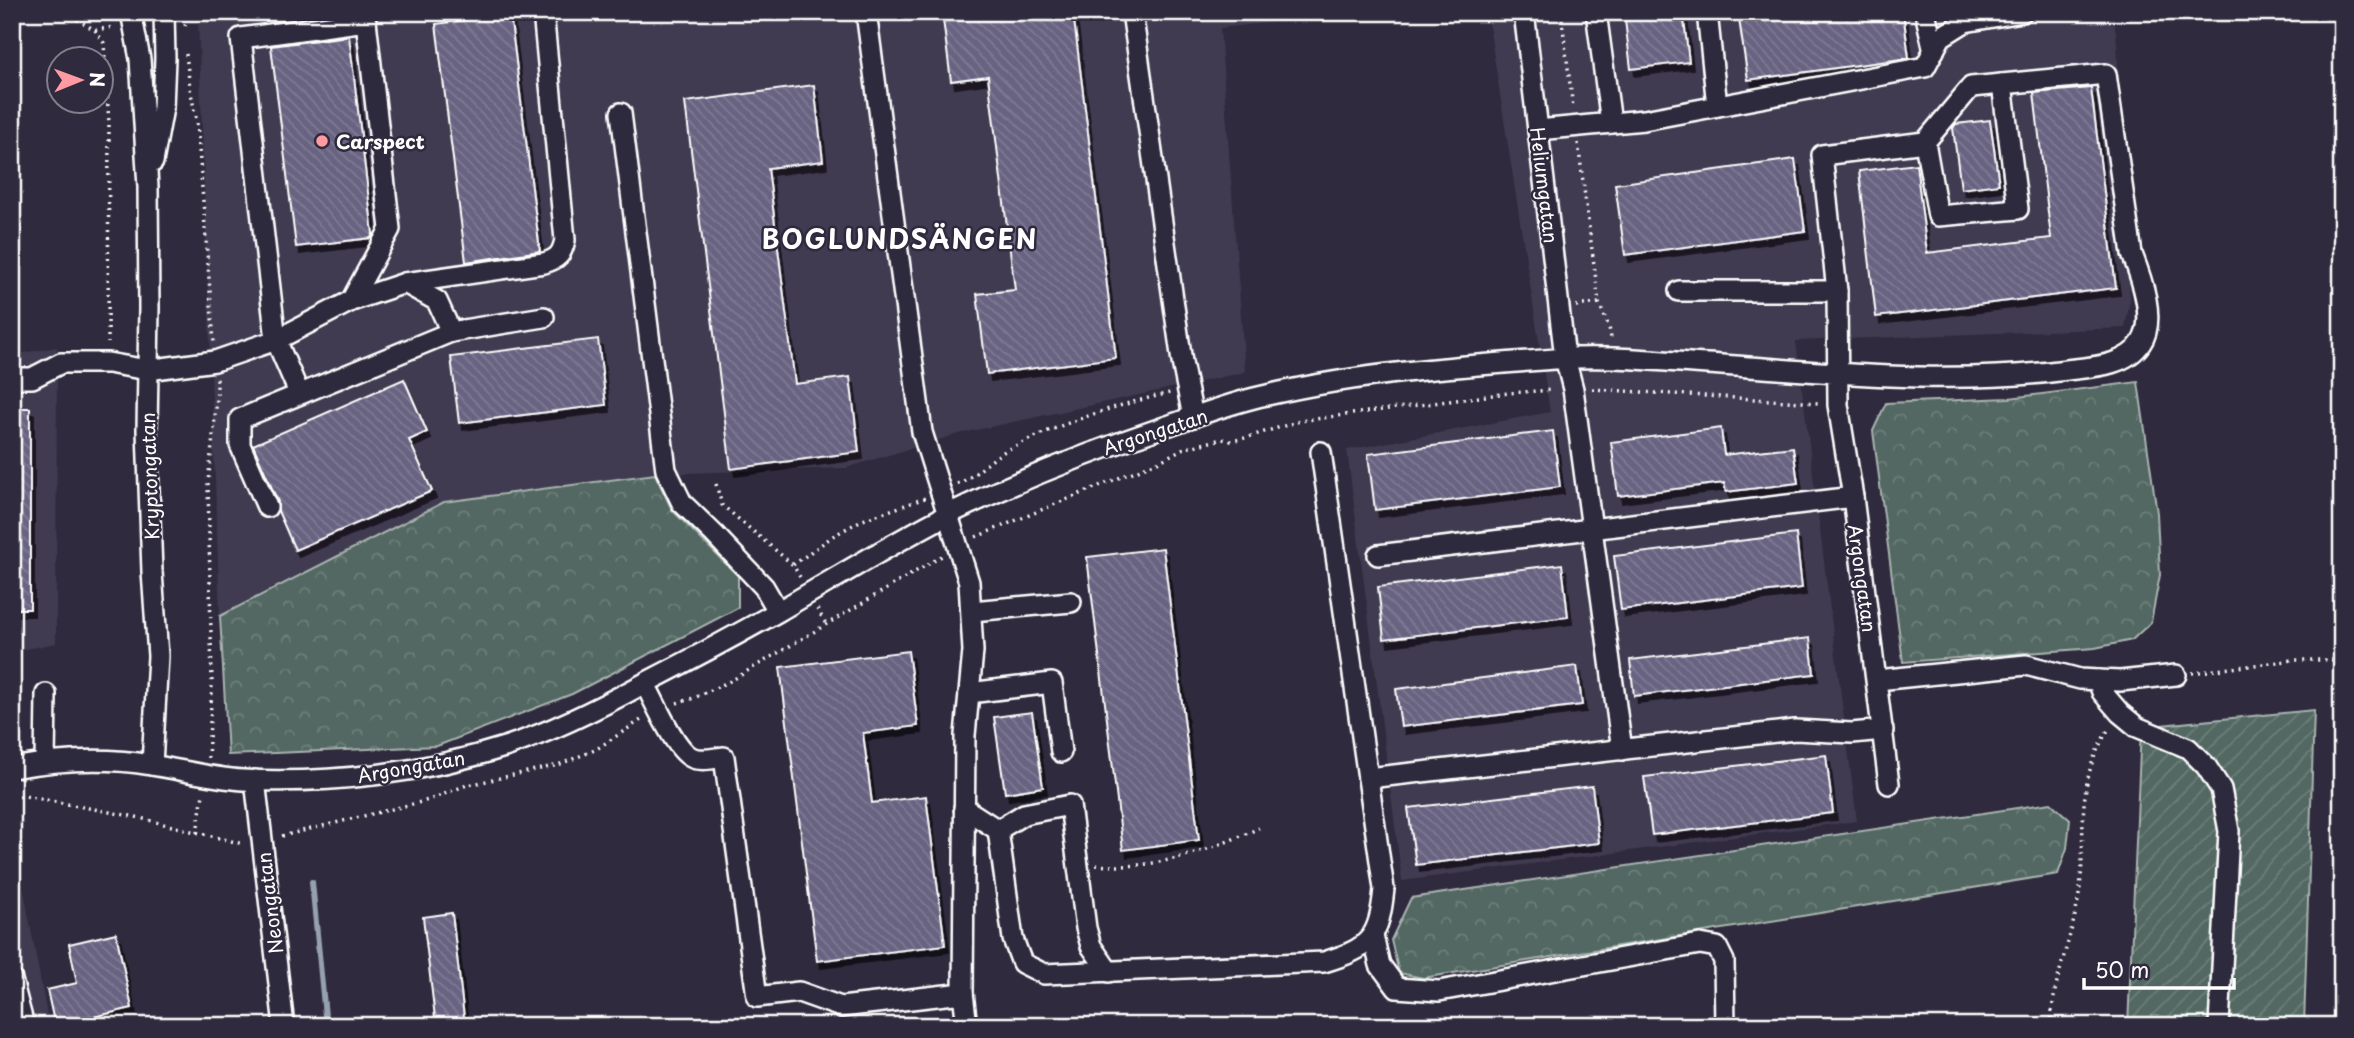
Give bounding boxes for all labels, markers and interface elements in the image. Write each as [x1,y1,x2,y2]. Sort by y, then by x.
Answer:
north arrow [46,46,116,116]
text: N [84,72,112,87]
street label: Heliumgatan [1524,125,1566,245]
place label: Carspect [336,127,425,155]
marker: Carspect [314,133,330,149]
district label: BOGLUNDSÄNGEN [762,219,1038,258]
street label: Argongatan [1099,401,1211,461]
street label: Kryptongatan [133,412,165,540]
street label: Argongatan [1842,522,1884,634]
street label: Argongatan [355,743,467,789]
street label: Neongatan [249,851,289,955]
scale bar [2084,947,2235,991]
text: 50 m [2095,953,2149,985]

